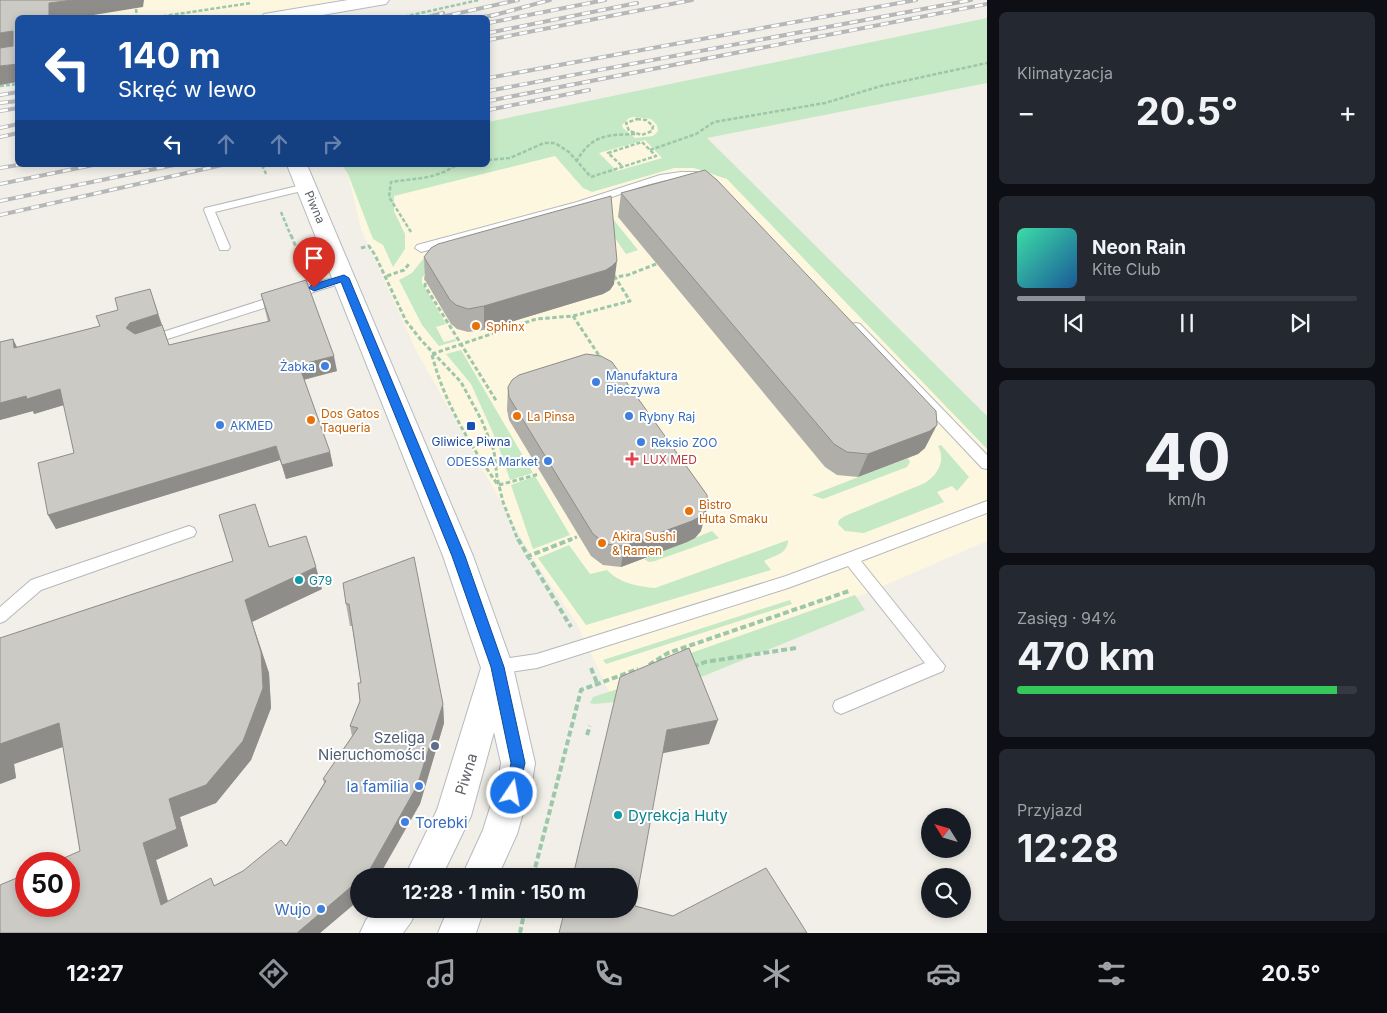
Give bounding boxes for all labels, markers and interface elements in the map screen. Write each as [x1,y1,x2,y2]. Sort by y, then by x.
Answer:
text: 140 m [118,34,221,76]
icon: left [35,35,100,100]
text: Klimatyzacja [1017,63,1113,83]
text: Skręć w lewo [118,76,256,102]
text: 20.5° [1136,88,1238,134]
text: − [1017,95,1036,129]
text: + [1338,95,1357,129]
icon: left [159,130,187,158]
icon: ahead [212,130,240,158]
icon: ahead [265,130,293,158]
icon: right [318,130,346,158]
street label: Piwna [301,188,329,226]
text: Neon Rain [1092,236,1186,259]
pin [293,237,335,288]
icon: arrive [300,244,328,272]
text: Kite Club [1092,259,1161,279]
icon: previous [1060,309,1088,337]
icon: pause [1173,309,1201,337]
icon: next [1286,309,1314,337]
place label: Sphinx [486,319,525,334]
marker: Sphinx [470,320,482,332]
place label: Żabka [280,359,315,374]
marker: Żabka [319,360,331,372]
place label: Manufaktura Pieczywa [606,368,678,397]
marker: Manufaktura Pieczywa [590,376,602,388]
place label: Dos Gatos Taqueria [321,406,380,435]
place label: La Pinsa [527,409,575,424]
place label: Rybny Raj [639,409,695,424]
marker: La Pinsa [511,410,523,422]
marker: Rybny Raj [623,410,635,422]
marker: Dos Gatos Taqueria [305,414,317,426]
text: 40 [1143,417,1231,496]
place label: AKMED [230,418,273,433]
marker: AKMED [214,419,226,431]
marker: Gliwice Piwna [465,420,477,432]
place label: Gliwice Piwna [432,434,510,449]
place label: Reksio ZOO [651,435,717,450]
marker: Reksio ZOO [635,436,647,448]
marker: LUX MED [625,452,639,466]
place label: LUX MED [643,452,697,467]
place label: ODESSA Market [446,454,538,469]
marker: ODESSA Market [542,455,554,467]
text: km/h [1168,489,1206,509]
place label: Bistro Huta Smaku [699,497,768,526]
marker: Bistro Huta Smaku [683,505,695,517]
place label: Akira Sushi & Ramen [612,529,676,558]
marker: Akira Sushi & Ramen [596,537,608,549]
place label: G79 [309,573,332,588]
marker: G79 [293,574,305,586]
text: Zasięg · 94% [1017,608,1117,628]
text: 470 km [1017,633,1156,679]
place label: Szeliga Nieruchomości [318,728,425,764]
marker: Szeliga Nieruchomości [429,740,441,752]
street label: Piwna [451,751,481,797]
position arrow [485,766,537,818]
place label: la familia [347,777,409,796]
marker: la familia [413,780,425,792]
text: Przyjazd [1017,800,1082,820]
place label: Dyrekcja Huty [628,806,728,825]
north arrow [921,808,971,858]
map controls [921,808,971,918]
marker: Dyrekcja Huty [612,809,624,821]
place label: Torebki [415,813,468,832]
marker: Torebki [399,816,411,828]
text: 12:28 [1017,825,1119,871]
speed limit sign: 50 [15,852,80,917]
button: search [921,868,971,918]
text: 12:28 · 1 min · 150 m [402,881,586,904]
place label: Wujo [275,900,311,919]
marker: Wujo [315,903,327,915]
icon: directions [256,956,291,991]
icon: music [424,956,459,991]
icon: phone [591,956,626,991]
icon: climate [759,956,794,991]
icon: car [926,956,961,991]
icon: filters [1094,956,1129,991]
text: 12:27 [66,960,124,986]
text: 20.5° [1261,960,1321,986]

